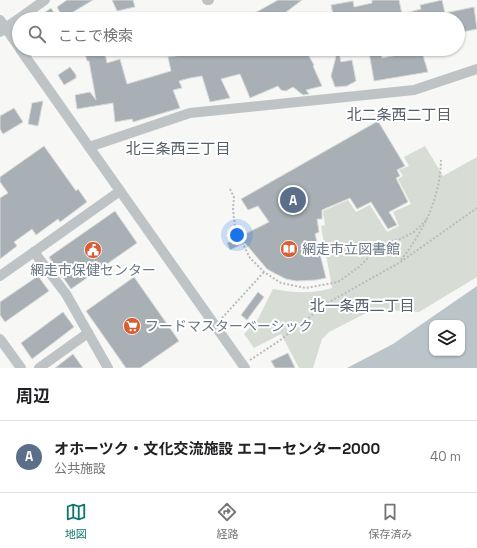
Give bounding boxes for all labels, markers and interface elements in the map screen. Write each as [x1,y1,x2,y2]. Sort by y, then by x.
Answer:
search box [12,12,465,56]
icon: search [26,23,48,45]
text: ここで検索 [58,26,133,45]
district label: 北二条西二丁目 [346,105,452,124]
district label: 北三条西三丁目 [125,139,231,158]
pin: A [280,185,306,215]
your location [227,225,247,245]
library icon: 網走市立図書館 [279,239,299,259]
public building icon: 網走市保健センター [83,240,103,260]
place label: 網走市立図書館 [302,240,400,258]
place label: 網走市保健センター [30,261,156,279]
district label: 北一条西二丁目 [309,296,415,315]
supermarket icon: フードマスターベーシック [122,316,142,336]
place label: フードマスターベーシック [145,317,313,335]
map controls [429,320,465,356]
button: layers [429,320,465,356]
text: 周辺 [16,385,50,407]
text: オホーツク・文化交流施設 エコーセンター2000 [54,439,380,458]
text: A [25,448,33,465]
text: 40 m [430,448,461,465]
text: 公共施設 [54,460,106,477]
tab: 地図 [65,501,87,541]
tab: 経路 [216,501,238,541]
tab: 保存済み [368,501,412,541]

